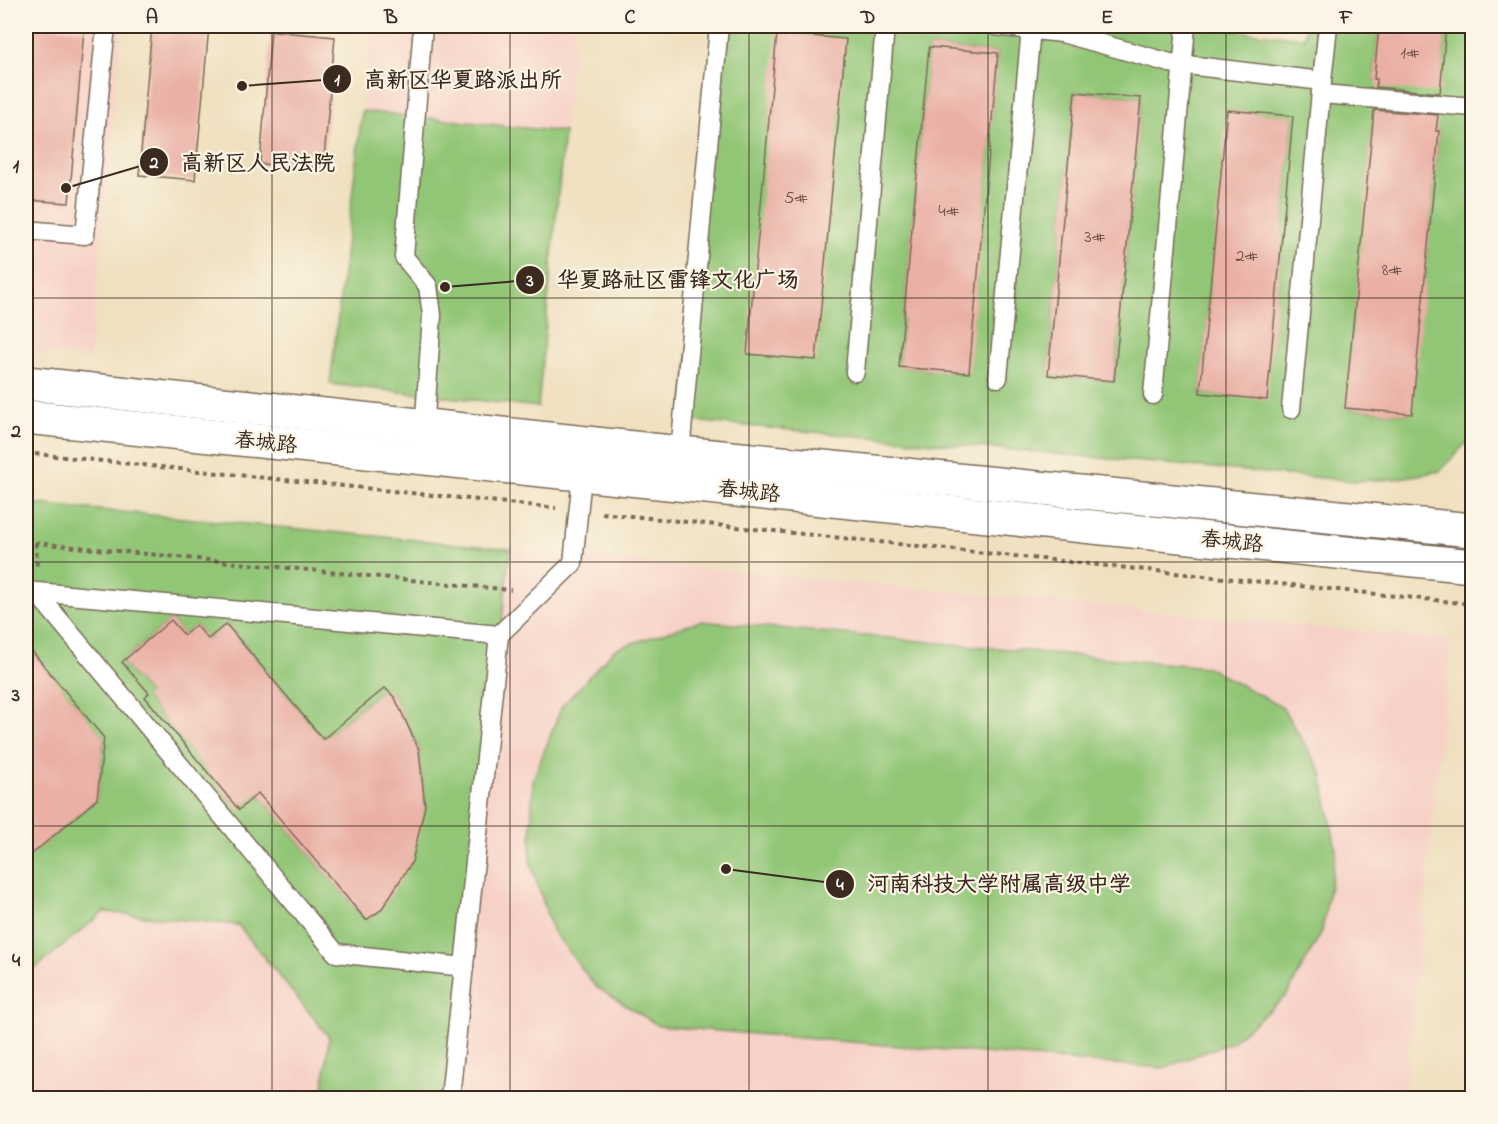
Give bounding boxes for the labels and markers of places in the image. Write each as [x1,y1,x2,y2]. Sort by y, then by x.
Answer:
callout: 高新区华夏路派出所 [322,59,574,99]
callout: 高新区人民法院 [139,142,347,182]
callout: 华夏路社区雷锋文化广场 [515,260,811,300]
callout: 河南科技大学附属高级中学 [825,864,1143,904]

